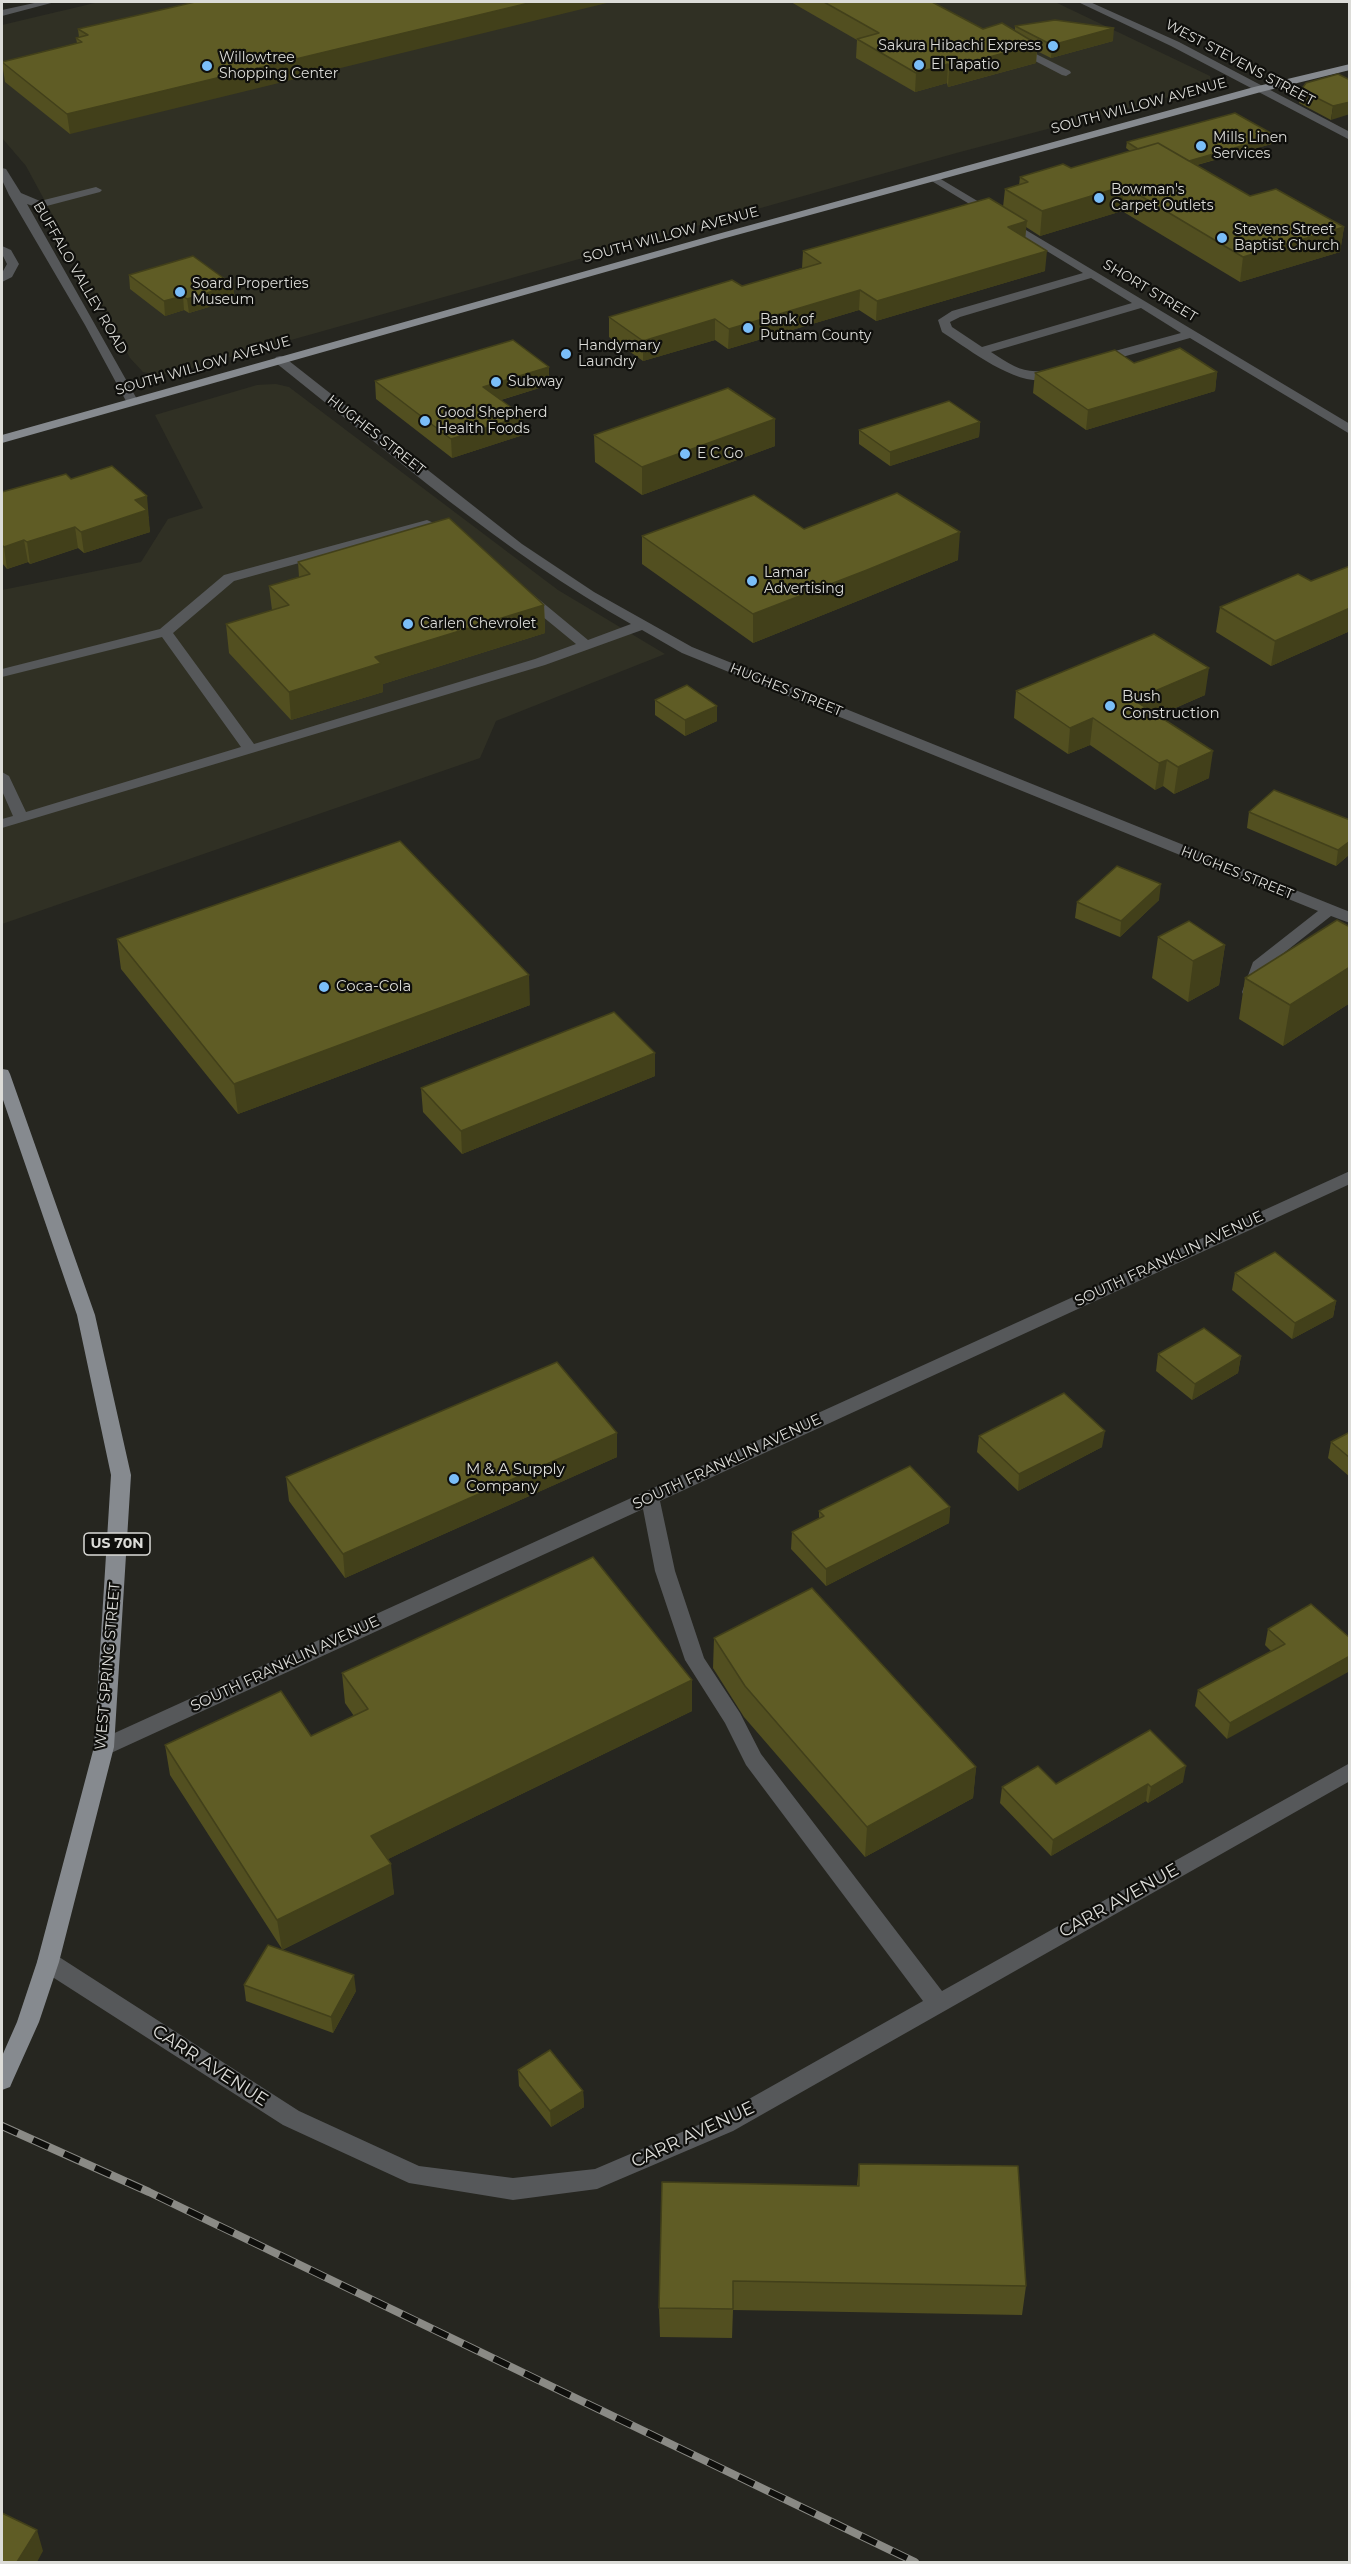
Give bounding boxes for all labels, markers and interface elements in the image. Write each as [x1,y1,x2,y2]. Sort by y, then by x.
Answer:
street label: WEST STEVENS STREET [1163,16,1317,110]
place label: Sakura Hibachi Express [878,38,1041,54]
marker: Sakura Hibachi Express [1046,39,1060,53]
place label: Willowtree Shopping Center [219,50,338,82]
place label: El Tapatio [931,57,1000,73]
marker: El Tapatio [912,58,926,72]
marker: Willowtree Shopping Center [200,59,214,73]
street label: SOUTH WILLOW AVENUE [1049,74,1229,138]
place label: Mills Linen Services [1213,130,1288,162]
marker: Mills Linen Services [1194,139,1208,153]
place label: Bowman's Carpet Outlets [1111,182,1213,214]
marker: Bowman's Carpet Outlets [1092,191,1106,205]
street label: BUFFALO VALLEY ROAD [29,199,131,357]
street label: SOUTH WILLOW AVENUE [581,203,761,267]
place label: Stevens Street Baptist Church [1234,222,1339,255]
marker: Stevens Street Baptist Church [1215,231,1229,245]
street label: SHORT STREET [1100,256,1200,326]
place label: Soard Properties Museum [192,276,309,308]
marker: Soard Properties Museum [173,285,187,299]
place label: Bank of Putnam County [760,312,871,344]
marker: Bank of Putnam County [741,321,755,335]
street label: SOUTH WILLOW AVENUE [114,333,292,399]
place label: Handymary Laundry [578,338,660,370]
marker: Handymary Laundry [559,347,573,361]
place label: Subway [508,374,563,390]
marker: Subway [489,375,503,389]
street label: HUGHES STREET [324,392,428,478]
place label: Good Shepherd Health Foods [437,405,547,437]
marker: Good Shepherd Health Foods [418,414,432,428]
place label: E C Go [697,446,743,462]
marker: E C Go [678,447,692,461]
place label: Lamar Advertising [764,565,844,598]
marker: Lamar Advertising [745,574,759,588]
place label: Carlen Chevrolet [420,616,536,632]
marker: Carlen Chevrolet [401,617,415,631]
street label: HUGHES STREET [727,660,845,720]
place label: Bush Construction [1122,688,1220,723]
marker: Bush Construction [1103,699,1117,713]
street label: HUGHES STREET [1178,843,1296,903]
place label: Coca-Cola [336,978,411,996]
marker: Coca-Cola [317,980,331,994]
street label: SOUTH FRANKLIN AVENUE [1072,1207,1266,1311]
street label: SOUTH FRANKLIN AVENUE [630,1410,824,1514]
place label: M & A Supply Company [466,1461,565,1496]
marker: M & A Supply Company [447,1472,461,1486]
road number: US 70N [84,1533,150,1555]
street label: WEST SPRING STREET [92,1581,124,1751]
street label: SOUTH FRANKLIN AVENUE [188,1612,382,1716]
street label: CARR AVENUE [1055,1859,1183,1943]
street label: CARR AVENUE [148,2021,272,2111]
street label: CARR AVENUE [628,2097,758,2173]

